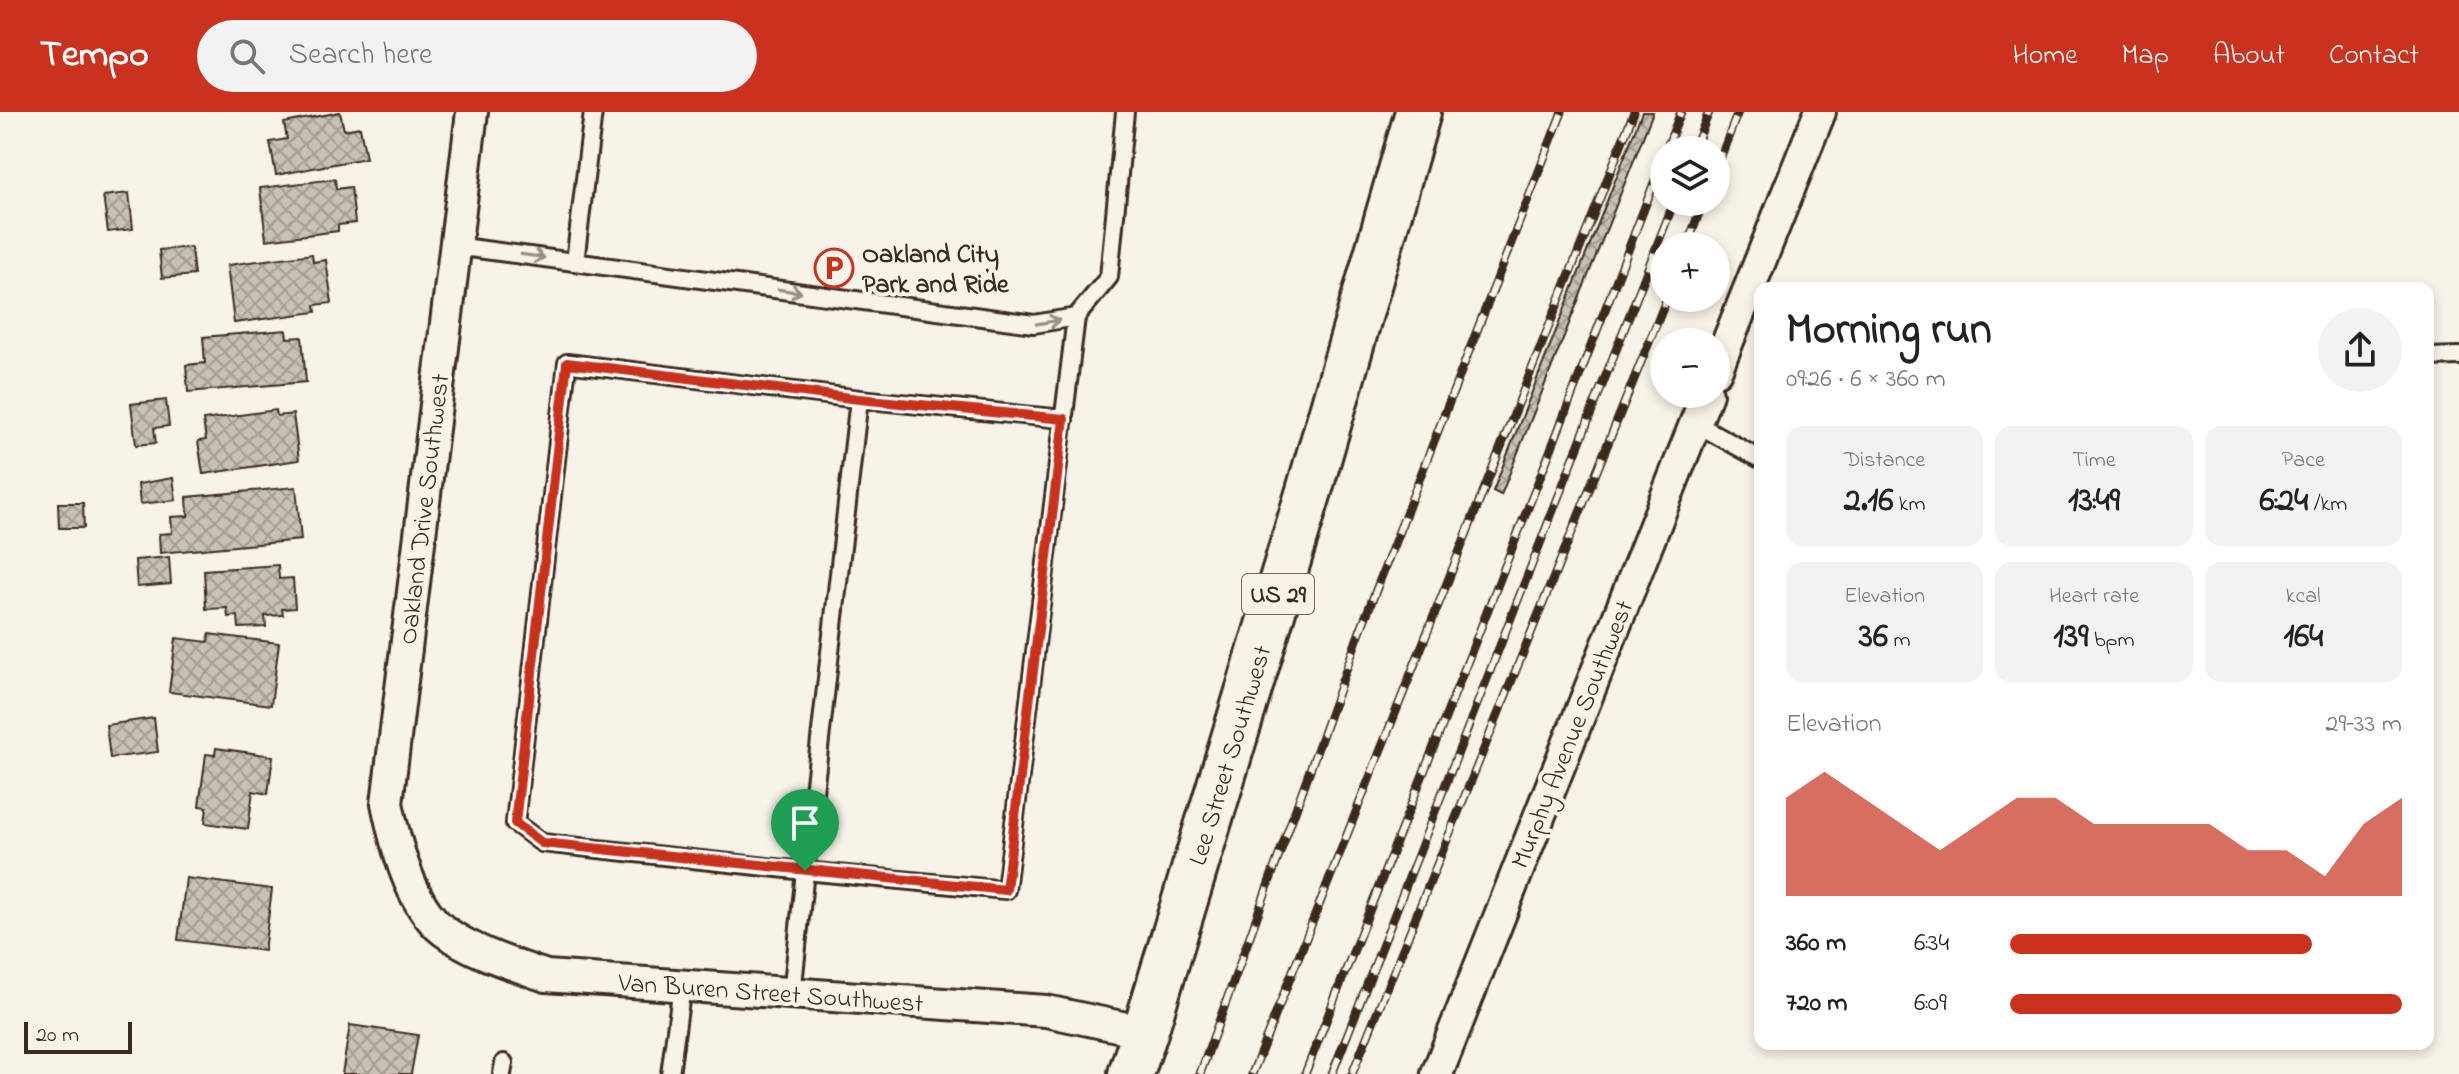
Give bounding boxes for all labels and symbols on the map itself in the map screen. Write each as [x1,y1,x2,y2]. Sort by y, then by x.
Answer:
place label: Oakland City Park and Ride [862,237,1010,305]
parking icon: Oakland City Park and Ride [813,247,855,289]
one-way arrow [520,249,545,264]
one-way arrow [777,284,803,299]
one-way arrow [1035,313,1060,328]
street label: Oakland Drive Southwest [391,372,461,647]
road number: US 29 [1242,574,1314,614]
street label: Murphy Avenue Southwest [1503,595,1645,875]
street label: Lee Street Southwest [1180,641,1283,871]
pin [771,789,839,871]
street label: Van Buren Street Southwest [616,965,925,1025]
scale bar [24,1018,132,1054]

